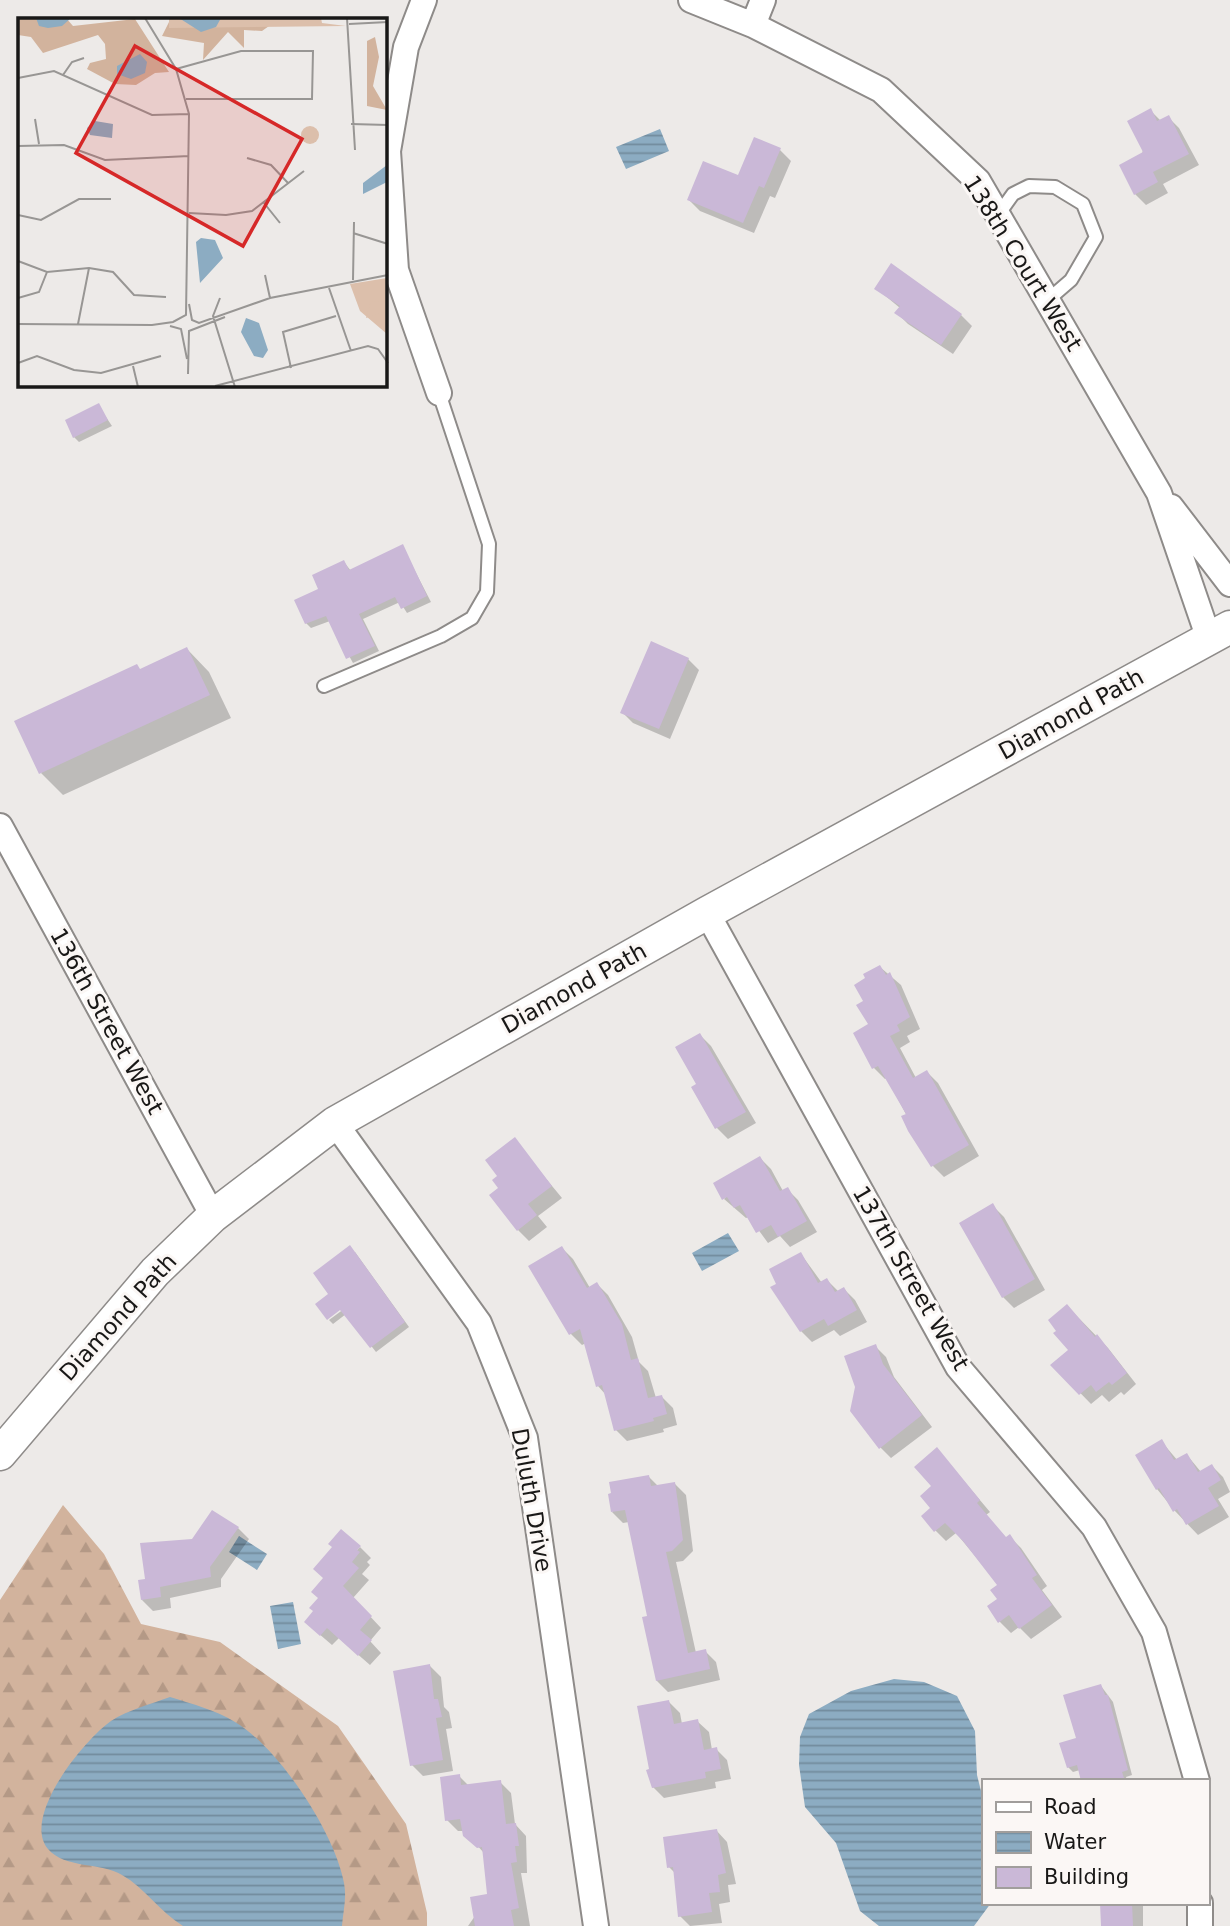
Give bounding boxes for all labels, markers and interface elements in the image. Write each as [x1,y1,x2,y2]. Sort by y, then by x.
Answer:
inset map [18,18,387,387]
street label: 138th Court West [958,171,1088,355]
street label: Diamond Path [994,663,1148,765]
street label: 136th Street West [45,923,169,1119]
street label: Diamond Path [497,937,651,1039]
street label: 137th Street West [848,1181,974,1375]
street label: Diamond Path [54,1248,182,1386]
street label: Duluth Drive [507,1426,557,1574]
legend [982,1779,1209,1905]
text: Road [1044,1795,1097,1819]
text: Water [1044,1830,1106,1854]
text: Building [1044,1865,1129,1889]

